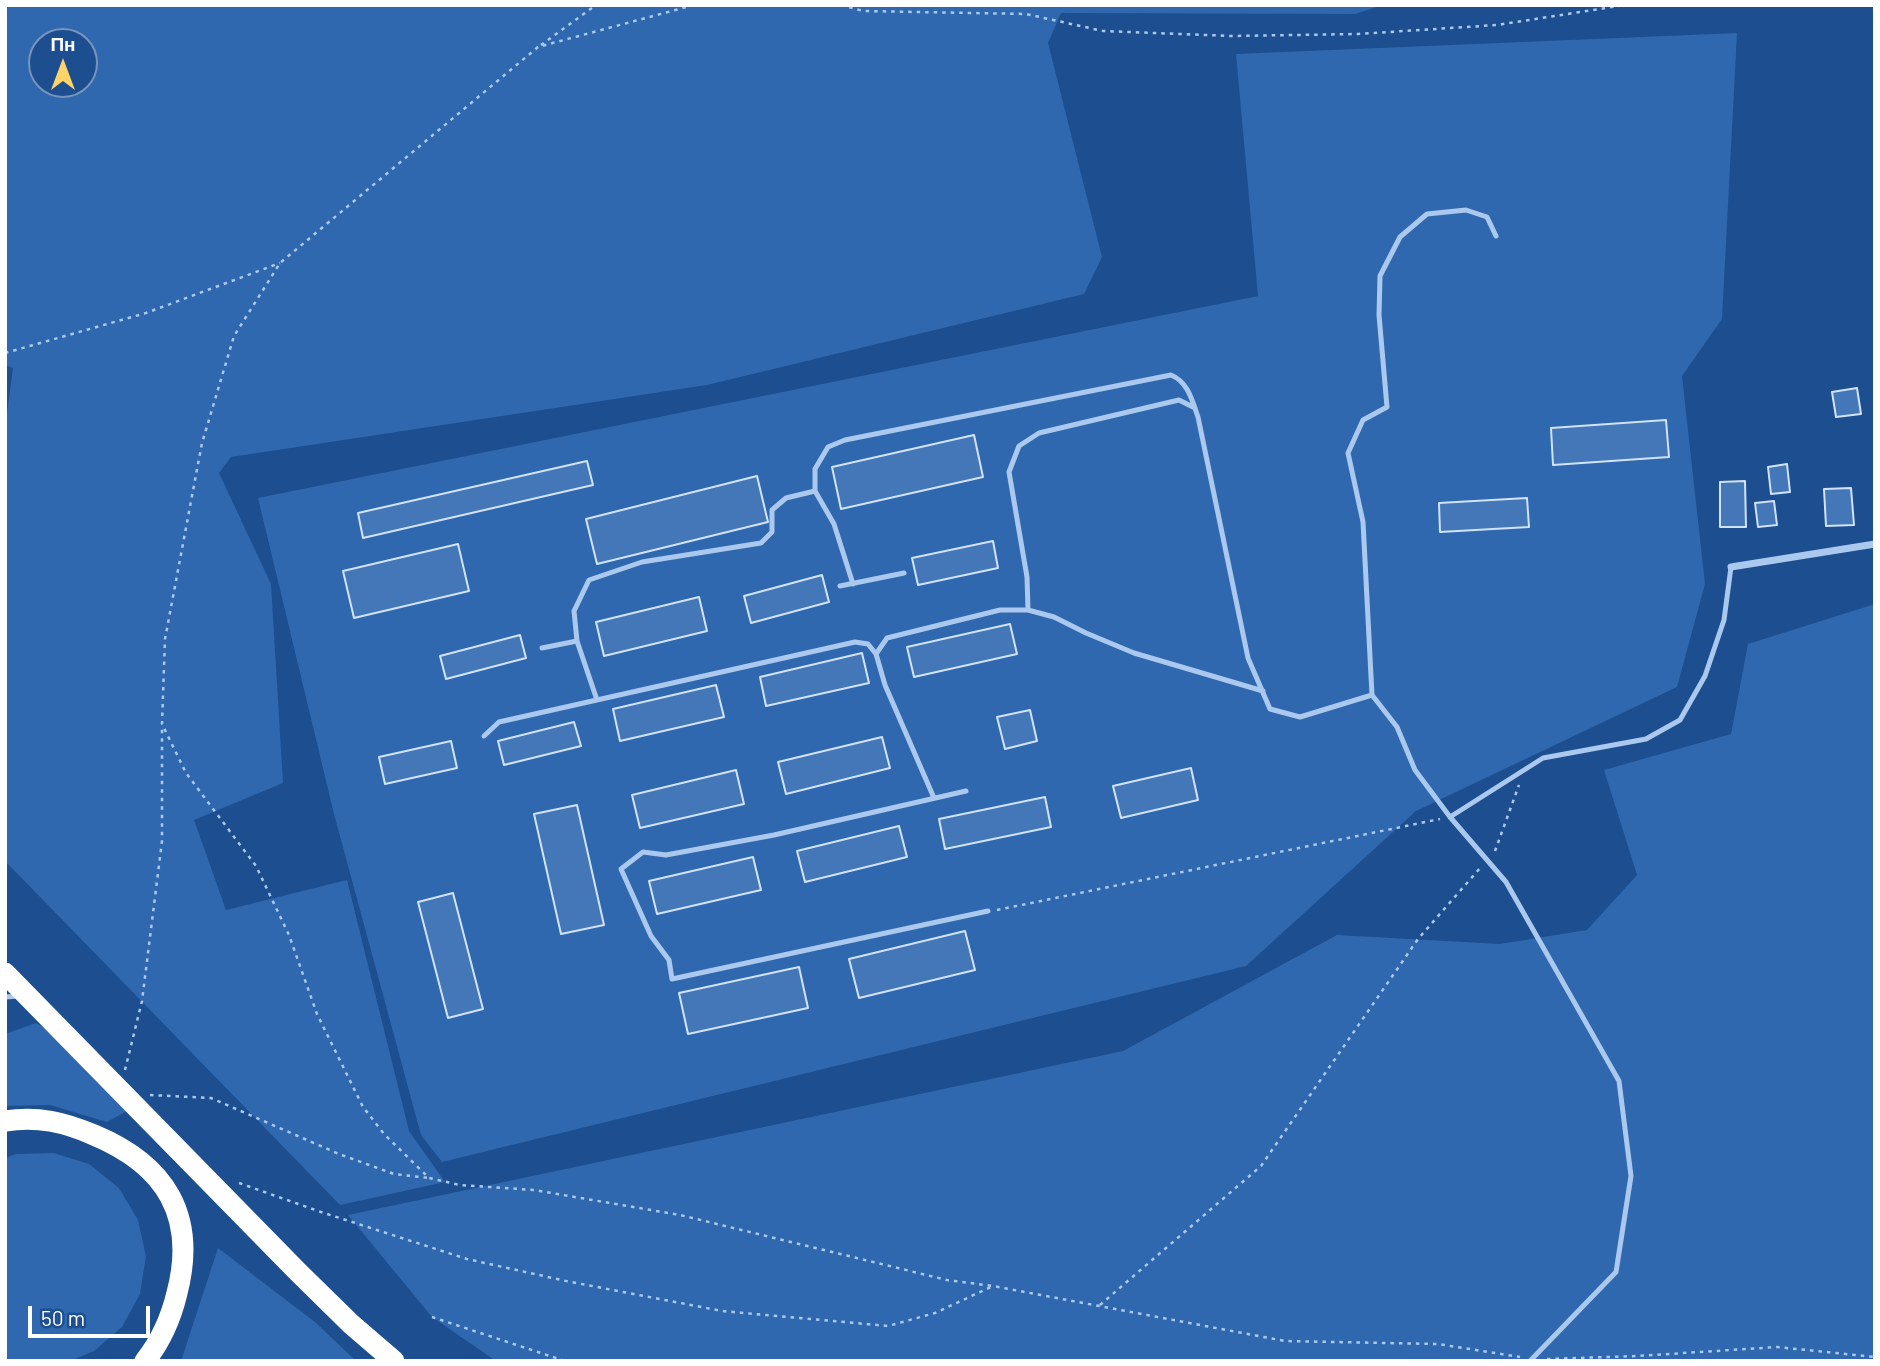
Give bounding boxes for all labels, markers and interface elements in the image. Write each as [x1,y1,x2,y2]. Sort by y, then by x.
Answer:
north arrow [28,28,98,98]
text: Пн [50,32,76,55]
scale bar [32,1292,154,1336]
text: 50 m [41,1305,85,1330]

